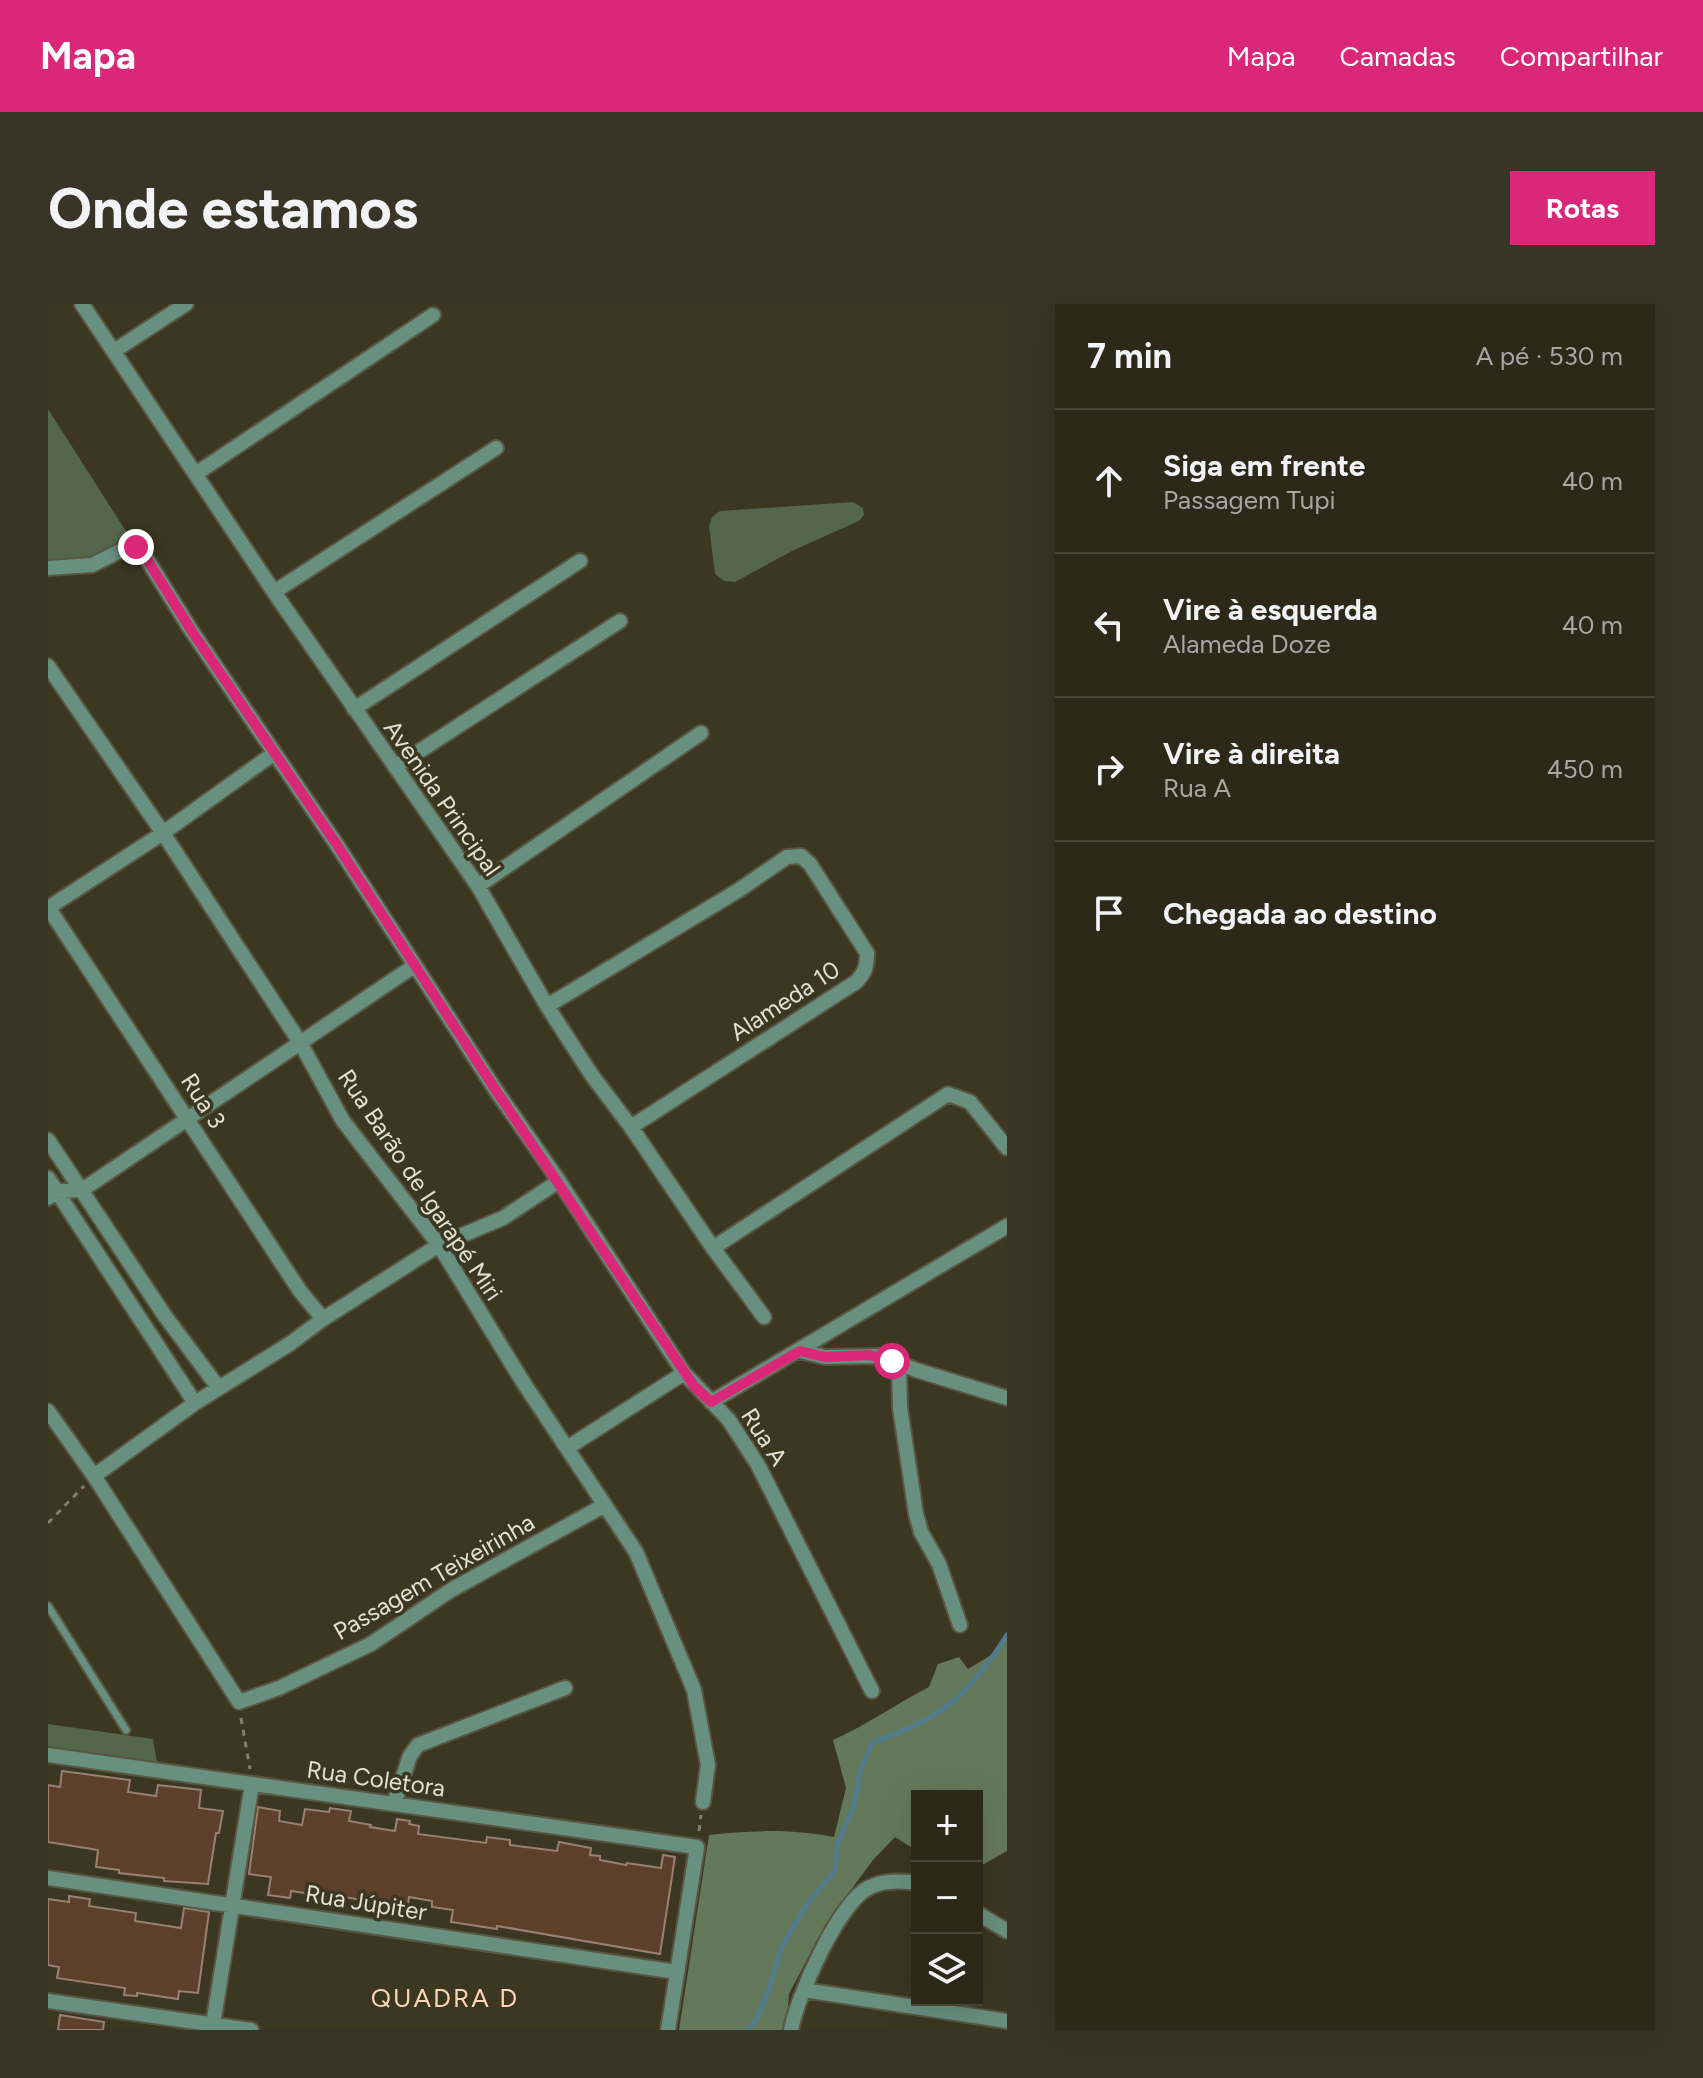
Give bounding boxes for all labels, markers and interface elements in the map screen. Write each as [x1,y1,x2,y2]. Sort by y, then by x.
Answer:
text: Mapa [40,33,136,79]
text: Mapa [1227,39,1296,73]
text: Camadas [1340,39,1456,73]
text: Compartilhar [1500,39,1663,73]
button: Rotas [1510,171,1655,245]
text: Onde estamos [48,175,418,242]
text: 7 min [1087,336,1172,377]
text: A pé · 530 m [1476,340,1623,372]
text: Siga em frente [1163,447,1365,484]
icon: ahead [1087,459,1131,503]
text: 40 m [1562,465,1623,497]
text: Passagem Tupi [1163,484,1336,516]
route end [118,529,154,565]
text: Vire à esquerda [1163,591,1378,628]
icon: left [1087,603,1131,647]
text: 40 m [1562,609,1623,641]
text: Alameda Doze [1163,628,1331,660]
street label: Avenida Principal [378,714,507,881]
text: Vire à direita [1163,735,1340,772]
icon: right [1087,747,1131,791]
text: 450 m [1547,753,1623,785]
text: Rua A [1163,772,1231,804]
icon: arrive [1087,891,1131,935]
text: Chegada ao destino [1163,895,1437,932]
street label: Alameda 10 [724,954,845,1047]
street label: Rua Barão de Igarapé Miri [332,1064,509,1306]
street label: Rua 3 [175,1068,232,1134]
route start [874,1343,910,1379]
street label: Rua A [735,1402,794,1472]
street label: Passagem Teixeirinha [328,1507,539,1646]
street label: Rua Coletora [305,1754,447,1803]
map controls [911,1790,983,2006]
button: + [911,1790,983,1862]
button: − [911,1862,983,1934]
street label: Rua Júpiter [303,1879,429,1926]
button: layers [911,1934,983,2006]
district label: QUADRA D [371,1982,519,2014]

